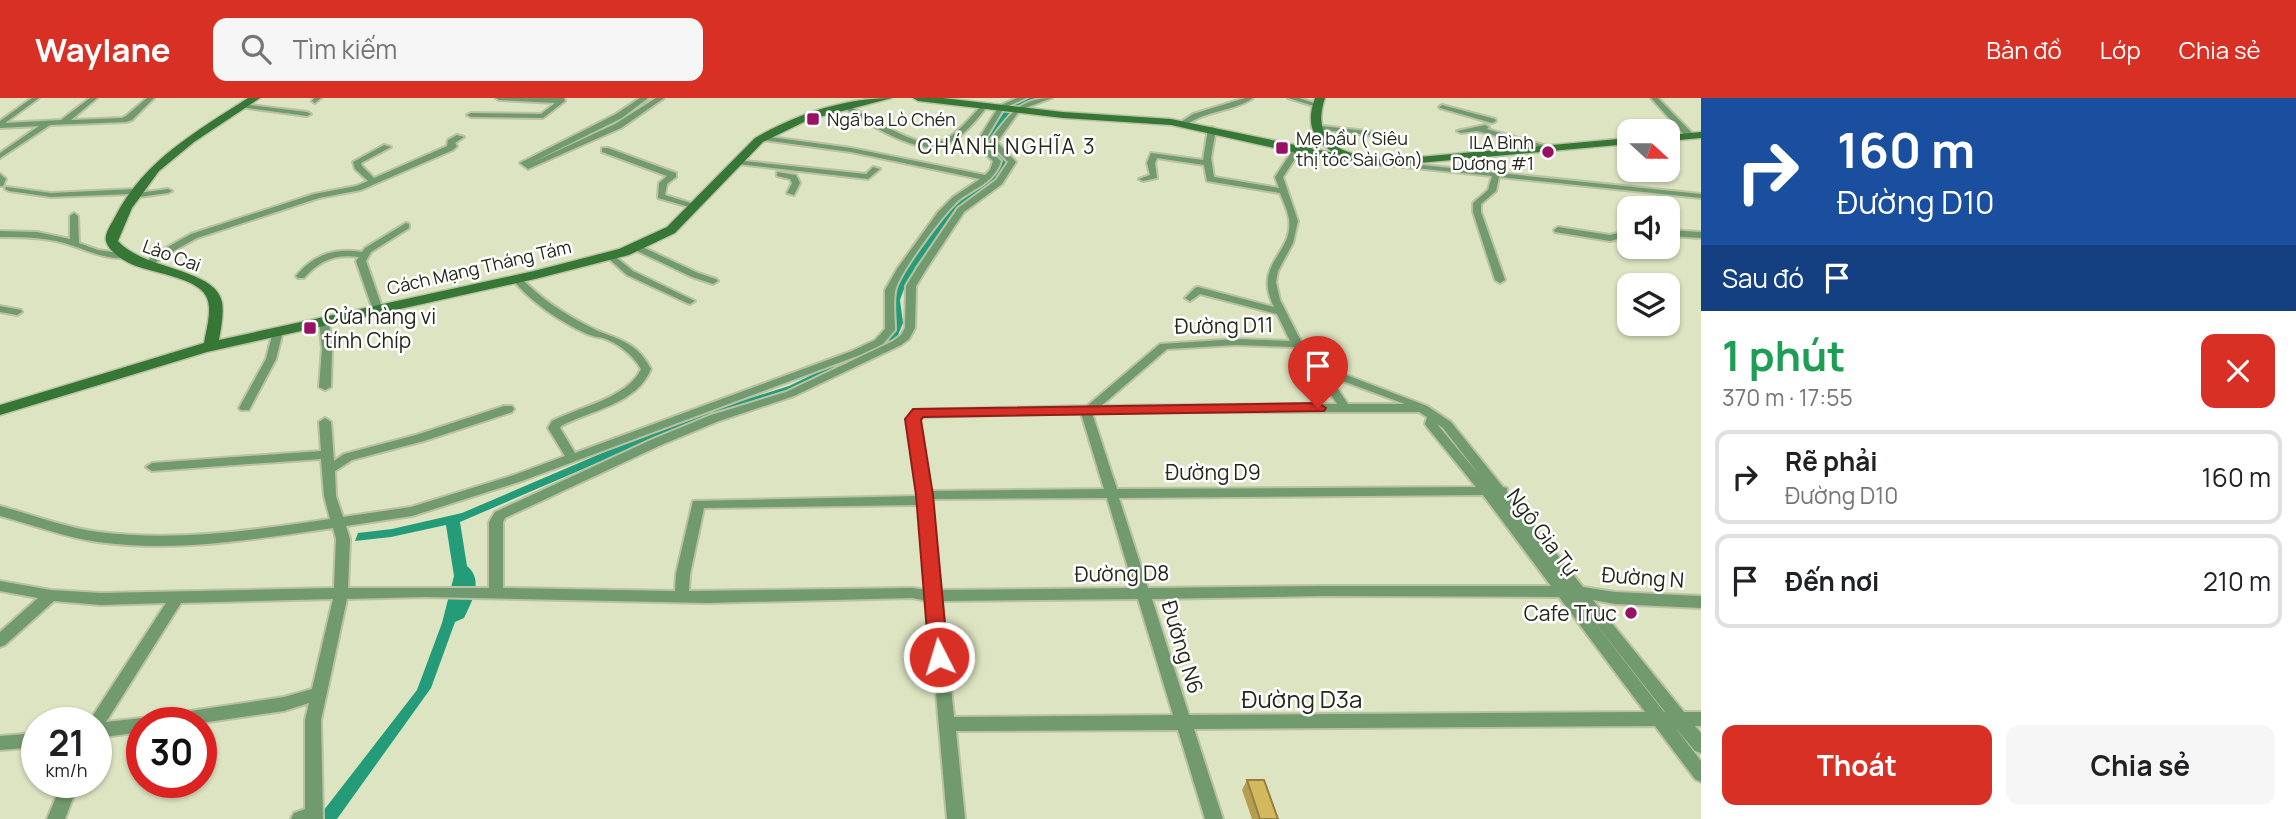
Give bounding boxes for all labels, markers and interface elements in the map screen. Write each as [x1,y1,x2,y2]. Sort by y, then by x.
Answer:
search box [213,18,703,81]
text: Waylane [35,27,171,72]
icon: search [237,30,275,68]
text: Tìm kiếm [293,31,397,67]
text: Bản đồ [1986,33,2062,66]
text: Lớp [2100,33,2141,66]
text: Chia sẻ [2179,33,2261,66]
place label: Ngã ba Lò Chén [827,107,956,131]
marker: Ngã ba Lò Chén [805,111,821,127]
text: 160 m [1837,116,1975,183]
north arrow [1617,119,1680,182]
map controls [1617,119,1680,336]
place label: Mẹ bầu ( Siêu thị tóc Sài Gòn) [1296,126,1423,171]
icon: right [1722,126,1813,217]
place label: ILA Bình Dương #1 [1452,130,1534,175]
district label: CHÁNH NGHĨA 3 [917,132,1097,160]
marker: Mẹ bầu ( Siêu thị tóc Sài Gòn) [1274,140,1290,156]
marker: ILA Bình Dương #1 [1540,144,1556,160]
text: Đường D10 [1837,180,1995,224]
button: sound [1617,196,1680,259]
street label: Lào Cai [139,233,205,277]
street label: Cách Mạng Tháng Tám [385,234,573,300]
icon: arrive [1818,259,1856,297]
text: Sau đó [1722,260,1804,296]
button: layers [1617,273,1680,336]
place label: Cửa hàng vi tính Chíp [324,302,436,354]
street label: Đường D11 [1174,310,1274,340]
marker: Cửa hàng vi tính Chíp [302,320,318,336]
text: 1 phút [1722,326,1845,384]
button: close [2201,334,2275,408]
pin [1288,336,1348,408]
icon: arrive [1299,347,1337,385]
text: 370 m · 17:55 [1722,381,1853,413]
text: Rẽ phải [1785,443,1878,479]
street label: Đường D9 [1165,458,1261,486]
icon: right [1726,458,1764,496]
text: 160 m [2202,459,2271,495]
text: Đường D10 [1785,479,1898,511]
street label: Ngô Gia Tự [1501,482,1585,582]
street label: Đường D8 [1074,558,1170,588]
street label: Đường N [1601,560,1685,594]
icon: arrive [1726,562,1764,600]
text: Đến nơi [1785,563,1879,599]
text: 210 m [2203,563,2271,599]
street label: Đường N6 [1156,597,1210,697]
place label: Cafe Truc [1524,599,1617,627]
marker: Cafe Truc [1623,605,1639,621]
position arrow [902,620,976,694]
street label: Đường D3a [1242,682,1362,715]
speed limit sign: 30 [126,707,217,798]
text: 21 [48,719,85,767]
button: Thoát [1722,725,1992,805]
button: Chia sẻ [2006,725,2275,805]
text: km/h [46,758,87,782]

